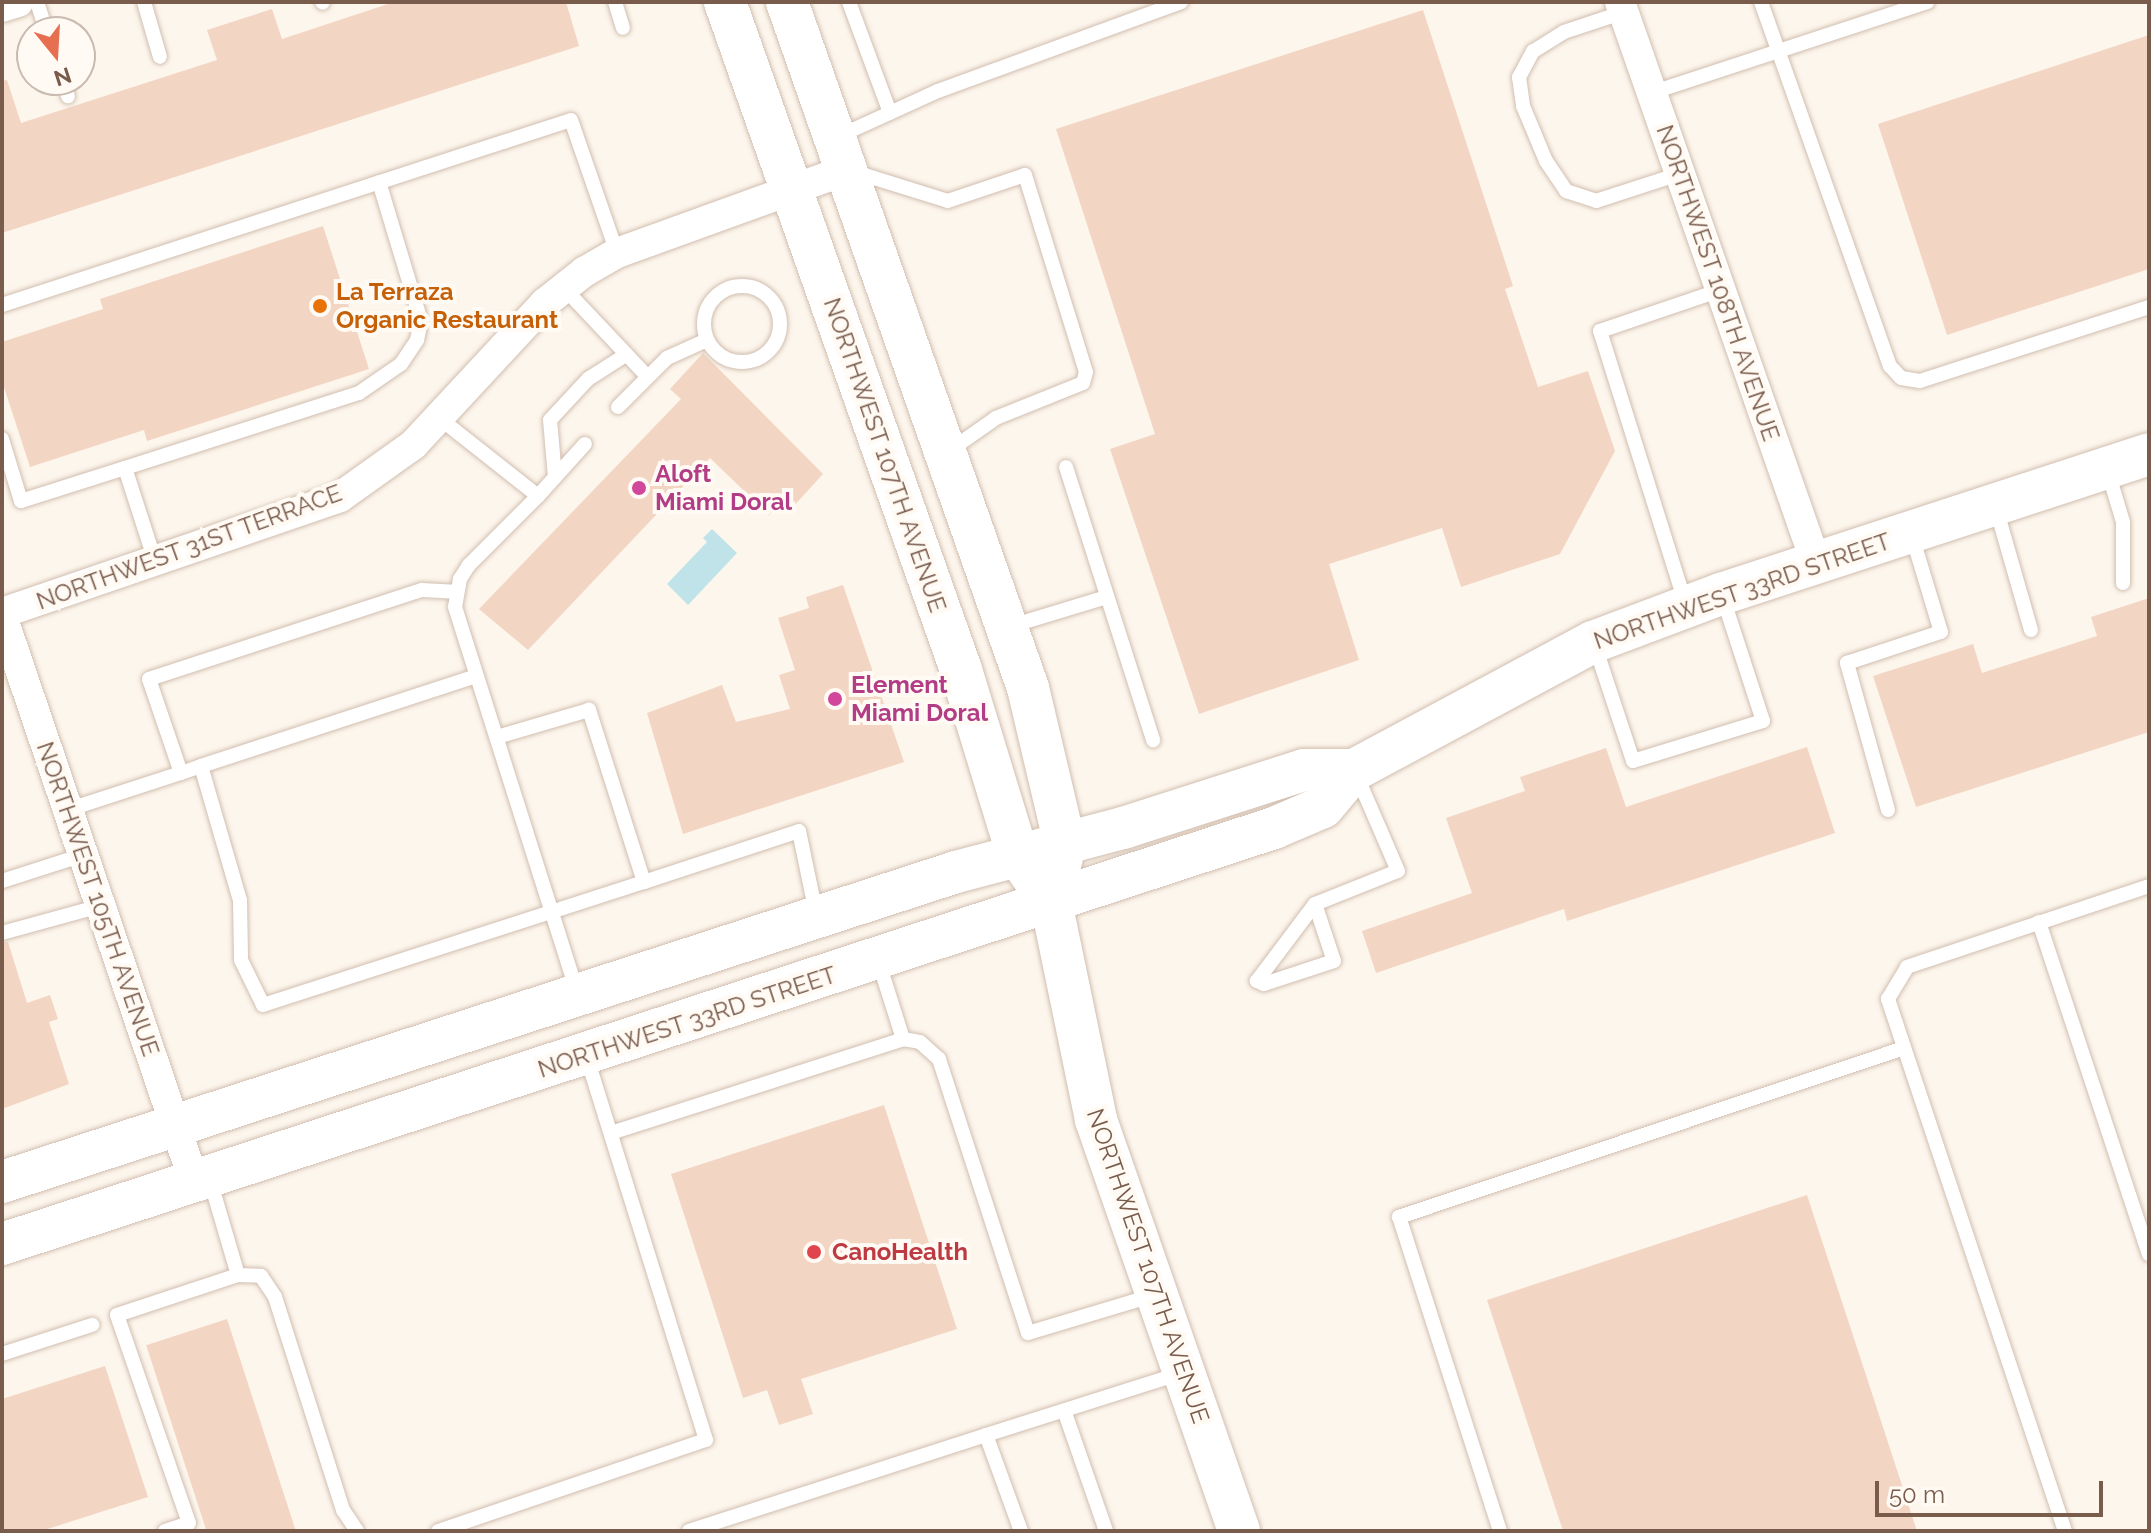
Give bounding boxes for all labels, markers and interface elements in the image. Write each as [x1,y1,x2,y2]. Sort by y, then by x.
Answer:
north arrow [16,16,96,96]
text: N [51,62,75,92]
street label: NORTHWEST 108TH AVENUE [1650,120,1786,446]
place label: La Terraza Organic Restaurant [336,278,558,334]
street label: NORTHWEST 107TH AVENUE [817,293,953,617]
marker: La Terraza Organic Restaurant [311,297,329,315]
place label: Aloft Miami Doral [655,460,792,516]
street label: NORTHWEST 31ST TERRACE [31,478,347,616]
marker: Aloft Miami Doral [630,479,648,497]
street label: NORTHWEST 33RD STREET [1590,526,1894,656]
place label: Element Miami Doral [851,671,988,727]
marker: Element Miami Doral [826,690,844,708]
street label: NORTHWEST 105TH AVENUE [30,737,166,1061]
street label: NORTHWEST 33RD STREET [534,960,840,1084]
street label: NORTHWEST 107TH AVENUE [1080,1104,1216,1428]
place label: CanoHealth [832,1238,968,1266]
marker: CanoHealth [803,1241,825,1263]
scale bar [1879,1465,2107,1515]
text: 50 m [1889,1480,1945,1509]

